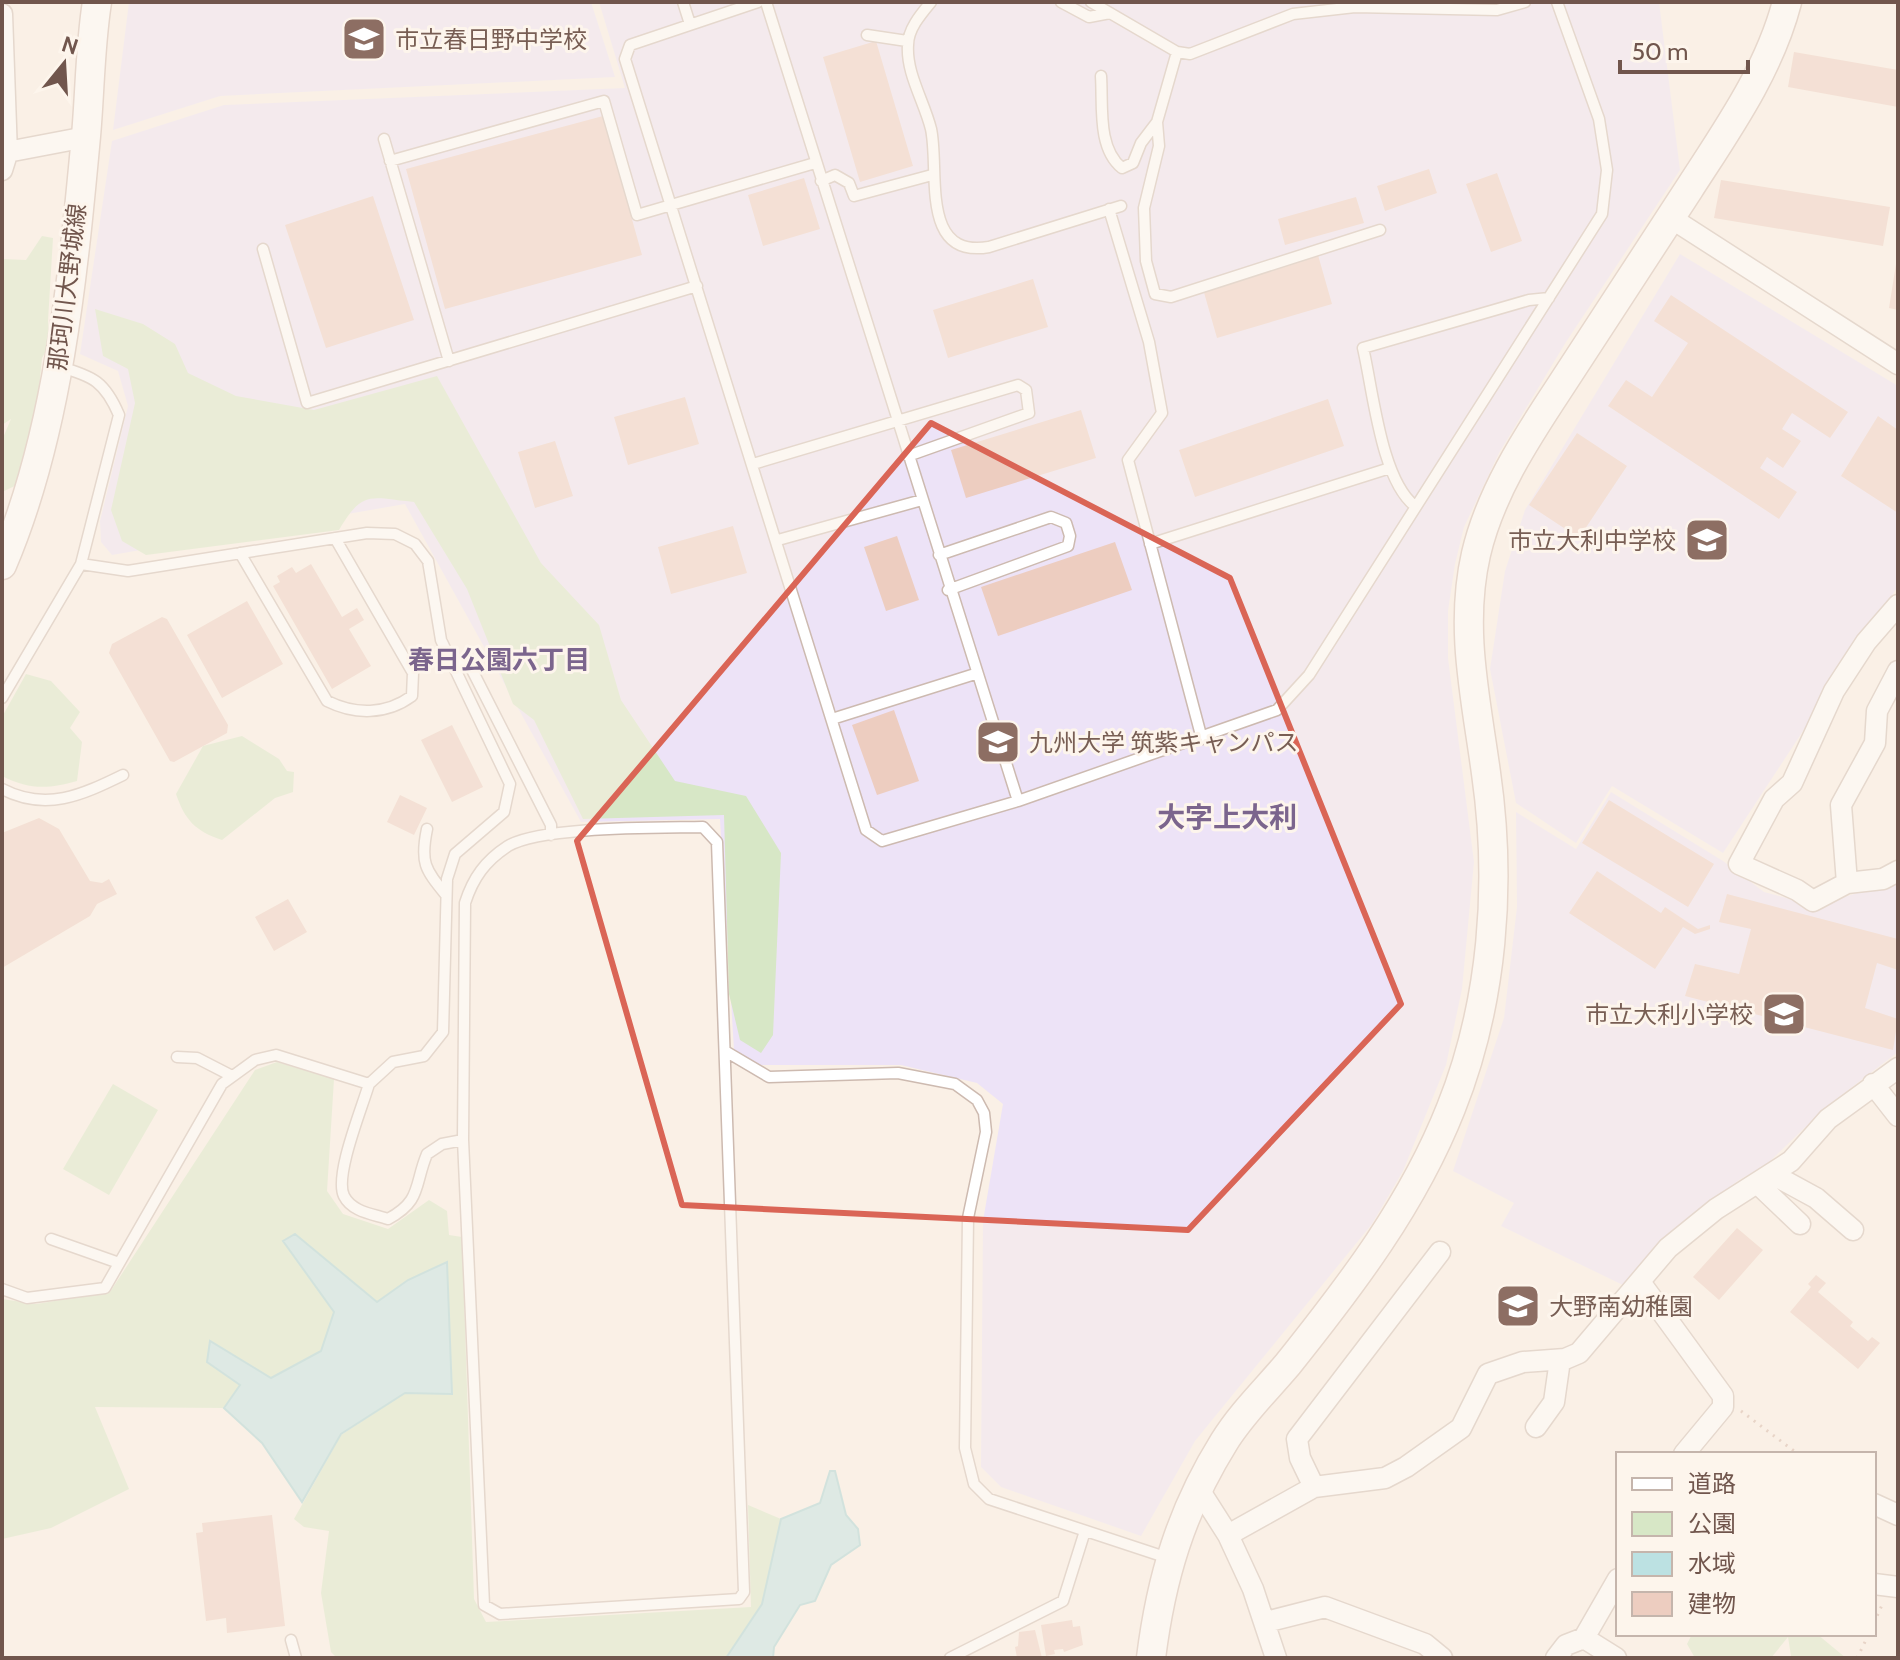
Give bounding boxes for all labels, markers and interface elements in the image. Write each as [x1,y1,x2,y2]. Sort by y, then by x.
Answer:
school or university icon: 市立春日野中学校 [340,15,388,63]
north arrow [24,24,104,104]
scale bar [1620,24,1748,74]
place label: 市立春日野中学校 [395,25,587,54]
text: N [58,30,82,61]
text: 50 m [1632,37,1688,66]
street label: 那珂川大野城線 [42,202,92,372]
school or university icon: 市立大利中学校 [1683,516,1731,564]
place label: 市立大利中学校 [1508,526,1676,555]
district label: 春日公園六丁目 [408,644,590,676]
school or university icon: 九州大学 筑紫キャンパス [974,718,1022,766]
place label: 九州大学 筑紫キャンパス [1029,728,1298,757]
district label: 大字上大利 [1157,800,1297,834]
school or university icon: 市立大利小学校 [1760,990,1808,1038]
place label: 市立大利小学校 [1585,1000,1753,1029]
school or university icon: 大野南幼稚園 [1494,1282,1542,1330]
place label: 大野南幼稚園 [1549,1292,1693,1321]
legend [1616,1452,1876,1636]
text: 道路 [1688,1469,1736,1498]
text: 公園 [1688,1509,1736,1538]
text: 水域 [1688,1549,1736,1578]
text: 建物 [1688,1589,1736,1618]

